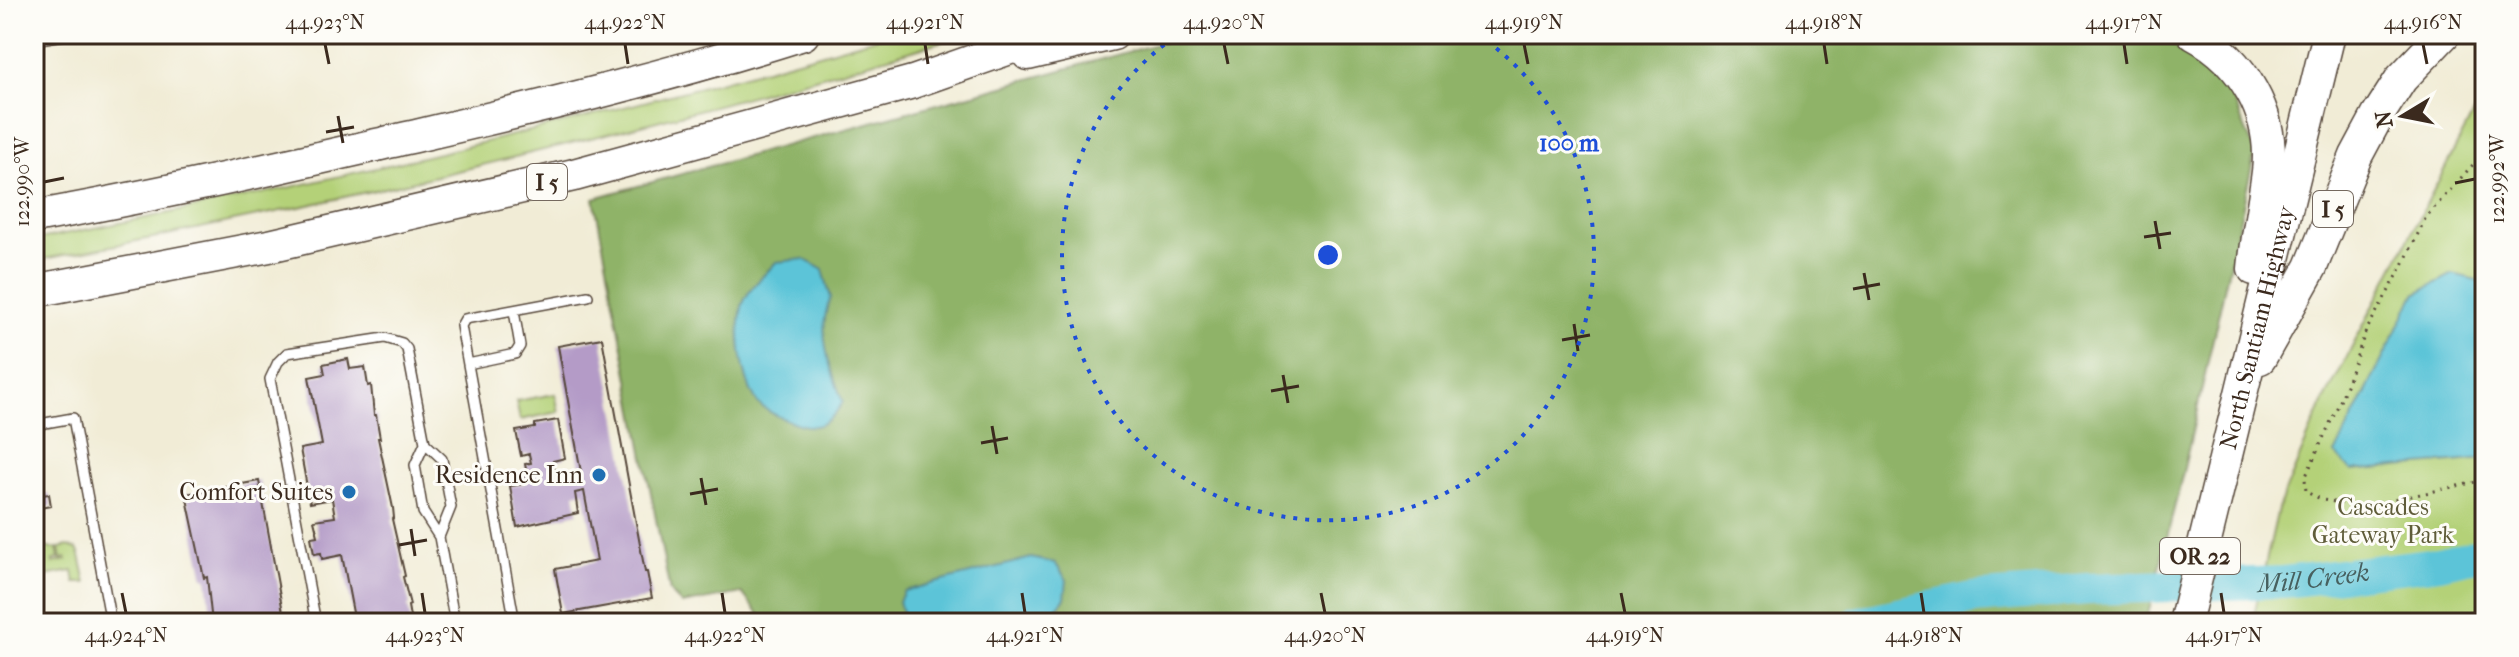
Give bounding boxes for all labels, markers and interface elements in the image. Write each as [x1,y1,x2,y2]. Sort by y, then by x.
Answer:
text: 44.923°N [285,11,365,34]
text: 44.922°N [584,11,666,34]
text: 44.921°N [886,11,964,34]
text: 44.920°N [1183,11,1265,34]
text: 44.919°N [1485,11,1563,34]
text: 44.918°N [1785,11,1863,34]
text: 44.917°N [2085,11,2163,34]
text: 44.916°N [2384,11,2462,34]
north arrow [2363,76,2443,156]
text: N [2370,109,2399,130]
text: 100 m [1539,129,1600,157]
text: 122.992°W [2486,133,2509,224]
text: 122.990°W [11,136,34,227]
road number: I 5 [527,164,567,200]
road number: I 5 [2313,191,2353,227]
street label: North Santiam Highway [2214,202,2301,452]
centre of rings [1314,241,1342,269]
place label: Residence Inn [435,461,583,489]
marker: Residence Inn [590,466,608,484]
place label: Comfort Suites [179,478,333,506]
marker: Comfort Suites [340,483,358,501]
park label: Cascades Gateway Park [2312,493,2455,549]
road number: OR 22 [2160,538,2240,574]
water label: Mill Creek [2255,557,2371,599]
text: 44.924°N [85,624,167,647]
text: 44.923°N [385,624,465,647]
text: 44.922°N [684,624,766,647]
text: 44.921°N [986,624,1064,647]
text: 44.920°N [1284,624,1366,647]
text: 44.919°N [1586,624,1664,647]
text: 44.918°N [1885,624,1963,647]
text: 44.917°N [2185,624,2263,647]

